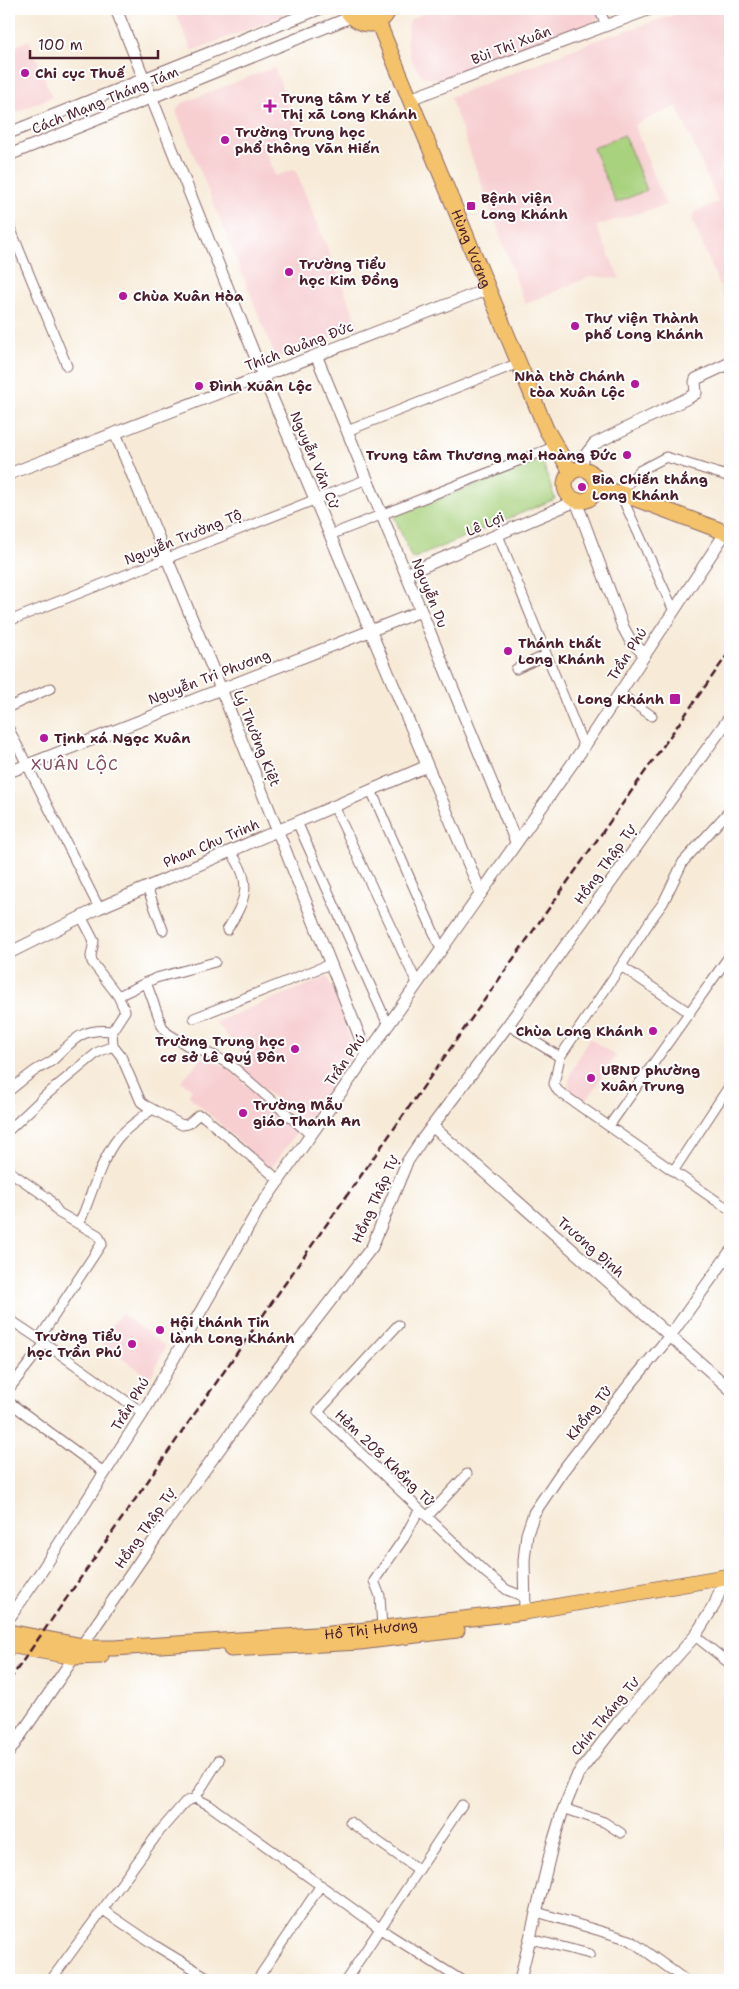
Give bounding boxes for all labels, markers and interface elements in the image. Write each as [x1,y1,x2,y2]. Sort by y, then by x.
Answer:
street label: Bùi Thị Xuân [468,21,554,68]
scale bar [30,28,158,60]
text: 100 m [38,35,83,55]
street label: Cách Mạng Tháng Tám [29,62,181,138]
place label: Chi cục Thuế [35,64,125,82]
marker: Chi cục Thuế [19,67,31,79]
place label: Trung tâm Y tế Thị xã Long Khánh [281,89,417,123]
marker: Trung tâm Y tế Thị xã Long Khánh [263,99,277,113]
place label: Trường Trung học phổ thông Văn Hiến [235,123,380,157]
marker: Trường Trung học phổ thông Văn Hiến [219,134,231,146]
place label: Bệnh viện Long Khánh [481,189,568,223]
marker: Bệnh viện Long Khánh [465,200,477,212]
street label: Hùng Vương [447,206,496,290]
place label: Trường Tiểu học Kim Đồng [299,255,399,289]
marker: Trường Tiểu học Kim Đồng [283,266,295,278]
place label: Chùa Xuân Hòa [133,287,244,305]
marker: Chùa Xuân Hòa [117,290,129,302]
place label: Thư viện Thành phố Long Khánh [585,309,703,343]
street label: Thích Quảng Đức [242,317,356,375]
marker: Thư viện Thành phố Long Khánh [569,320,581,332]
place label: Nhà thờ Chánh tòa Xuân Lộc [514,367,625,401]
place label: Đình Xuân Lộc [209,377,312,395]
marker: Nhà thờ Chánh tòa Xuân Lộc [629,378,641,390]
marker: Đình Xuân Lộc [193,380,205,392]
street label: Nguyễn Văn Cừ [286,408,344,512]
place label: Trung tâm Thương mại Hoàng Đức [366,446,617,464]
marker: Trung tâm Thương mại Hoàng Đức [621,449,633,461]
place label: Bia Chiến thắng Long Khánh [592,470,708,504]
marker: Bia Chiến thắng Long Khánh [576,481,588,493]
street label: Nguyễn Trường Tộ [122,505,244,569]
street label: Lê Lợi [463,508,507,540]
street label: Nguyễn Du [408,556,452,630]
street label: Trần Phú [603,624,651,684]
place label: Thánh thất Long Khánh [518,634,605,668]
street label: Nguyễn Tri Phương [145,645,273,709]
marker: Thánh thất Long Khánh [502,645,514,657]
street label: Lý Thường Kiệt [229,687,285,789]
place label: Long Khánh [577,690,664,708]
marker: Long Khánh [668,692,682,706]
place label: Tịnh xá Ngọc Xuân [54,729,190,747]
marker: Tịnh xá Ngọc Xuân [38,732,50,744]
district label: XUÂN LỘC [31,754,119,775]
street label: Phan Chu Trinh [160,815,262,871]
street label: Hồng Thập Tự [570,820,640,908]
place label: Chùa Long Khánh [516,1022,643,1040]
marker: Chùa Long Khánh [647,1025,659,1037]
street label: Trần Phú [321,1030,369,1090]
place label: Trường Trung học cơ sở Lê Quý Đôn [155,1032,285,1066]
marker: Trường Trung học cơ sở Lê Quý Đôn [289,1043,301,1055]
place label: UBND phường Xuân Trung [601,1061,700,1095]
marker: UBND phường Xuân Trung [585,1072,597,1084]
place label: Trường Mẫu giáo Thanh An [253,1096,361,1130]
marker: Trường Mẫu giáo Thanh An [237,1107,249,1119]
street label: Hồng Thập Tự [347,1152,403,1246]
street label: Trương Định [554,1213,628,1281]
place label: Hội thánh Tin lành Long Khánh [170,1313,295,1347]
marker: Hội thánh Tin lành Long Khánh [154,1324,166,1336]
place label: Trường Tiểu học Trần Phú [27,1327,122,1361]
marker: Trường Tiểu học Trần Phú [126,1338,138,1350]
street label: Trần Phú [107,1374,153,1434]
street label: Khổng Tử [562,1382,616,1444]
street label: Hẻm 208 Khổng Tử [331,1406,439,1510]
street label: Hồng Thập Tự [110,1484,180,1572]
street label: Hồ Thị Hương [324,1615,418,1643]
street label: Chín Tháng Tư [567,1673,643,1759]

